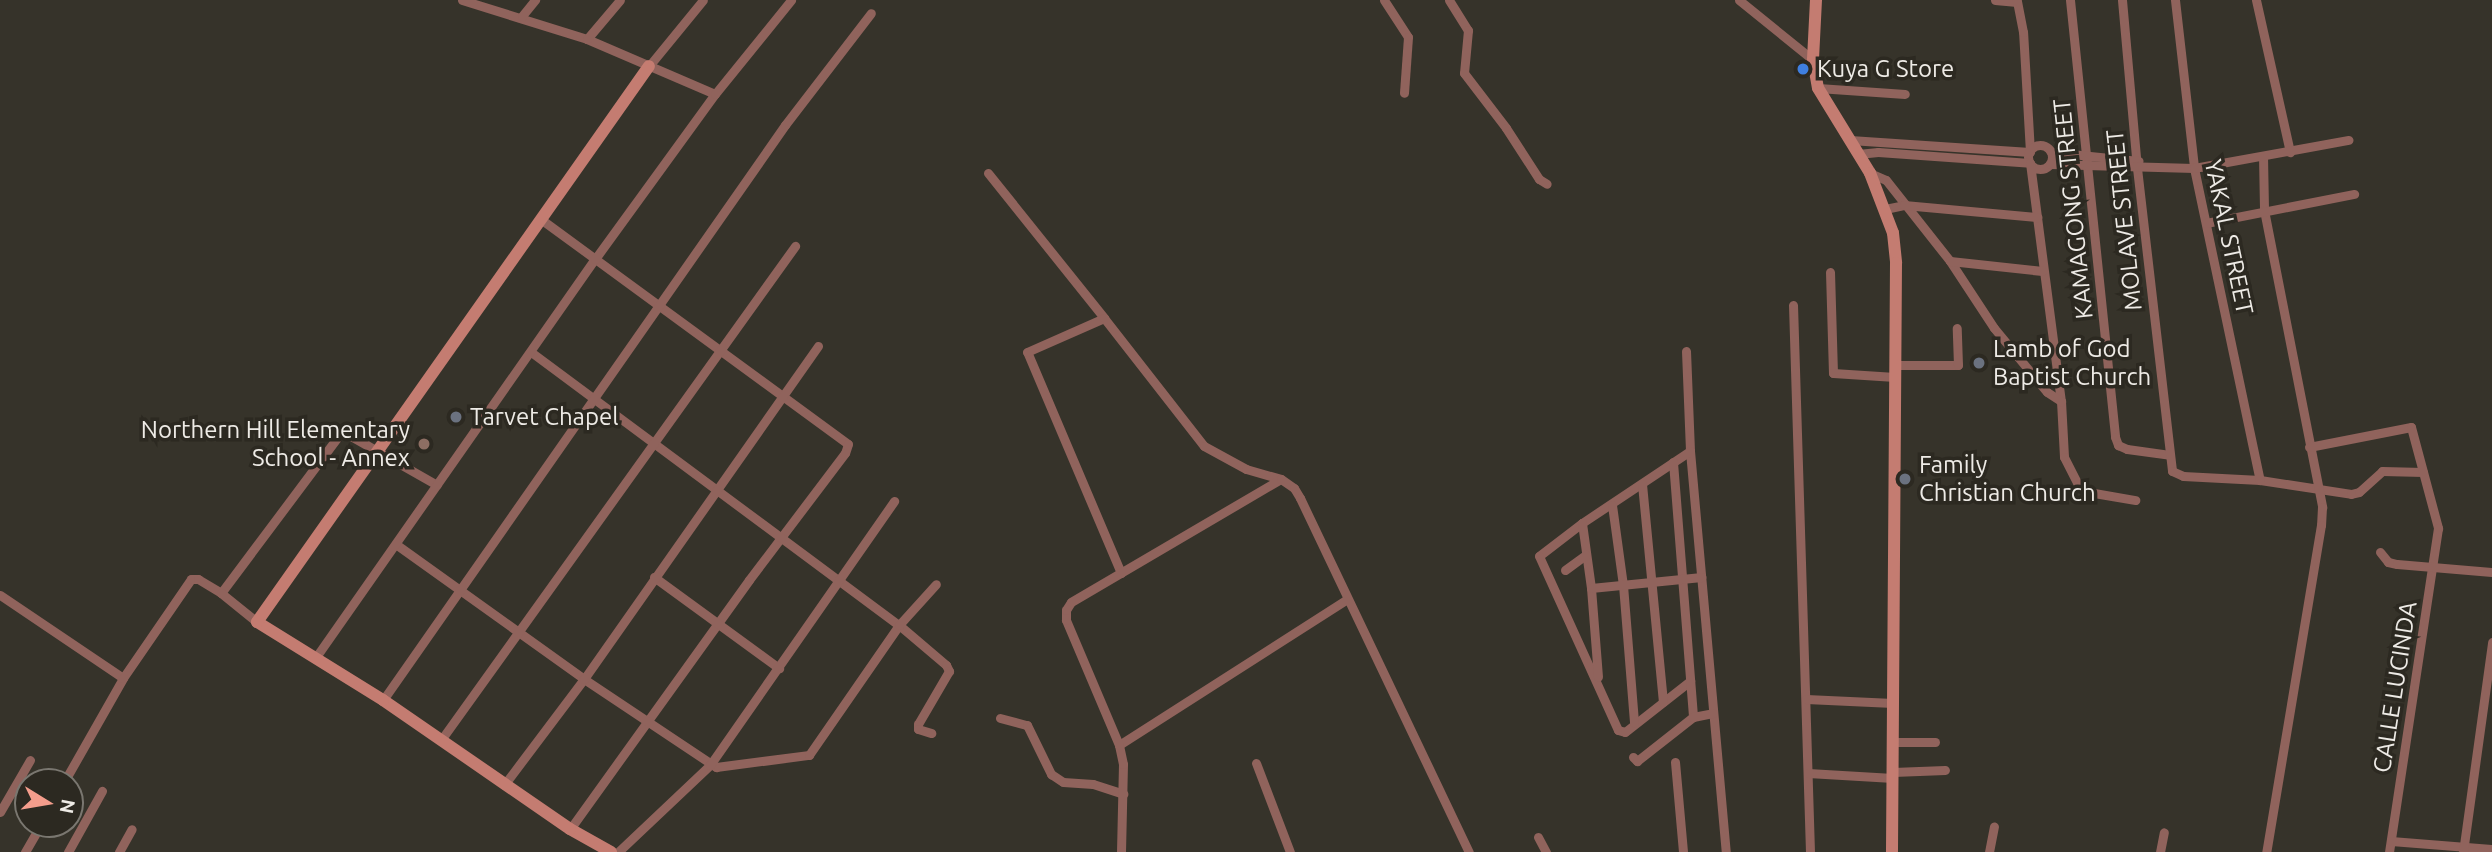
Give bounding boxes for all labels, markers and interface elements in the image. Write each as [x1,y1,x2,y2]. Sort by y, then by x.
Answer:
place label: Kuya G Store [1817,55,1954,83]
marker: Kuya G Store [1795,61,1811,77]
street label: KAMAGONG STREET [2047,97,2099,321]
street label: MOLAVE STREET [2100,128,2148,312]
street label: YAKAL STREET [2199,157,2259,317]
place label: Lamb of God Baptist Church [1993,335,2151,391]
marker: Lamb of God Baptist Church [1971,355,1987,371]
place label: Tarvet Chapel [470,403,619,431]
marker: Tarvet Chapel [448,409,464,425]
place label: Northern Hill Elementary School - Annex [141,416,410,472]
marker: Northern Hill Elementary School - Annex [416,436,432,452]
place label: Family Christian Church [1919,451,2096,507]
marker: Family Christian Church [1897,471,1913,487]
street label: CALLE LUCINDA [2367,599,2423,775]
north arrow [14,768,84,838]
text: N [55,798,80,816]

